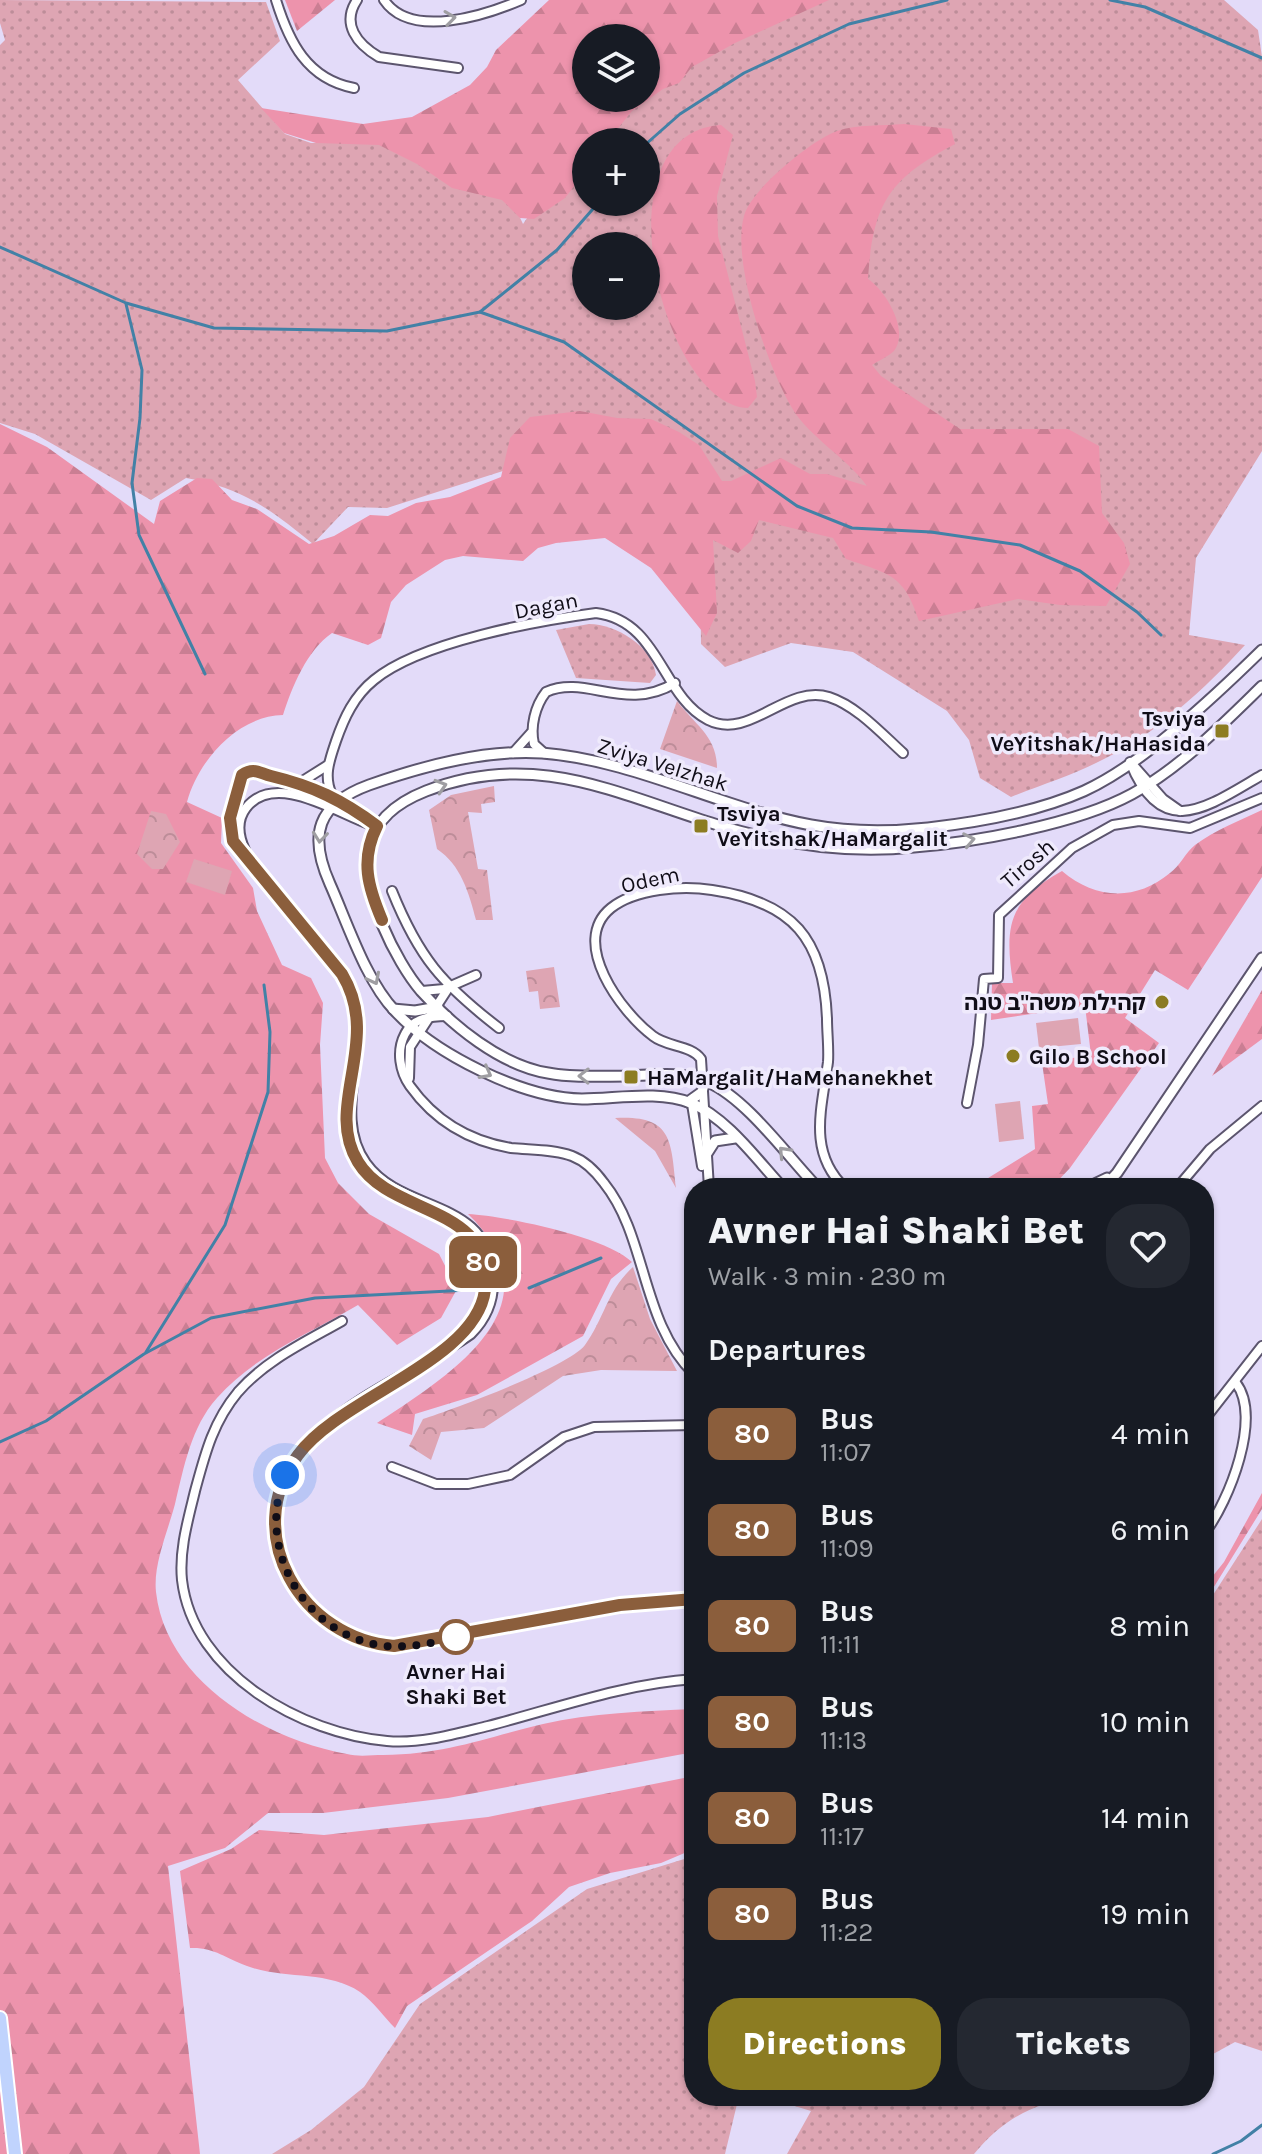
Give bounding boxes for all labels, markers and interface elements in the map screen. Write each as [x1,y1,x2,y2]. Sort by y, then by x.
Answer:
one-way arrow [444,10,457,27]
map controls [572,24,660,320]
button: layers [572,24,660,112]
button: + [572,128,660,216]
button: − [572,232,660,320]
street label: Dagan [512,587,580,625]
place label: Tsviya VeYitshak/HaHasida [990,706,1206,757]
marker: Tsviya VeYitshak/HaHasida [1213,722,1231,740]
street label: Zviya VeIzhak [594,733,731,797]
one-way arrow [434,779,448,795]
place label: Tsviya VeYitshak/HaMargalit [717,801,948,852]
marker: Tsviya VeYitshak/HaMargalit [692,817,710,835]
one-way arrow [311,831,328,844]
one-way arrow [962,832,975,849]
street label: Tirosh [996,833,1060,894]
street label: Odem [619,861,682,899]
one-way arrow [365,970,380,985]
place label: קהילת משה"ב טנה [964,990,1146,1016]
marker: קהילת משה"ב טנה [1153,993,1171,1011]
place label: Gilo B School [1029,1044,1167,1070]
marker: Gilo B School [1004,1047,1022,1065]
one-way arrow [478,1064,493,1079]
place label: HaMargalit/HaMehanekhet [647,1065,933,1091]
one-way arrow [577,1067,590,1085]
marker: HaMargalit/HaMehanekhet [622,1068,640,1086]
one-way arrow [778,1147,793,1161]
button: heart [1106,1204,1190,1288]
text: Avner Hai Shaki Bet [708,1208,1084,1253]
line badge: 80 [447,1236,519,1288]
text: 80 [465,1245,501,1278]
text: Walk · 3 min · 230 m [708,1261,946,1292]
text: Departures [708,1332,866,1368]
text: Bus [820,1401,874,1437]
text: 4 min [1111,1416,1190,1452]
text: 80 [734,1417,770,1450]
text: 11:07 [820,1437,871,1468]
your location [265,1455,305,1495]
text: Bus [820,1497,874,1533]
text: 6 min [1111,1512,1190,1548]
text: 80 [734,1513,770,1546]
text: 11:09 [820,1533,874,1564]
text: Bus [820,1593,874,1629]
text: 8 min [1109,1608,1190,1644]
text: 80 [734,1609,770,1642]
marker: Avner Hai Shaki Bet [439,1620,473,1654]
text: 11:11 [820,1629,860,1660]
place label: Avner Hai Shaki Bet [406,1659,507,1710]
text: Bus [820,1689,874,1725]
text: 10 min [1100,1704,1190,1740]
text: 80 [734,1705,770,1738]
text: 11:13 [820,1725,867,1756]
text: Bus [820,1785,874,1821]
text: 14 min [1101,1800,1190,1836]
text: 80 [734,1801,770,1834]
text: 11:17 [820,1821,864,1852]
text: Bus [820,1881,874,1917]
text: 19 min [1100,1896,1190,1932]
text: 80 [734,1897,770,1930]
text: 11:22 [820,1917,873,1948]
button: Directions [708,1998,941,2090]
button: Tickets [957,1998,1190,2090]

